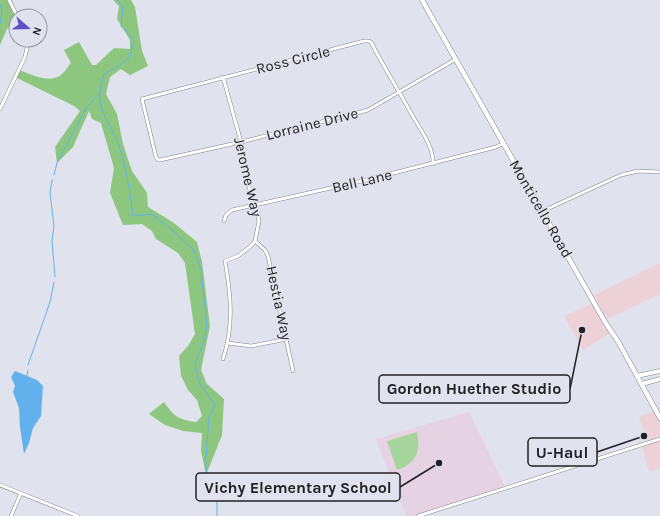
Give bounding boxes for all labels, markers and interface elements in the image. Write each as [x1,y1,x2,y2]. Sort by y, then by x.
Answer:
north arrow [8,8,48,48]
text: N [29,25,44,37]
street label: Ross Circle [254,42,332,78]
street label: Lorraine Drive [264,104,360,144]
street label: Jerome Way [230,136,266,218]
street label: Monticello Road [506,157,576,261]
street label: Bell Lane [330,165,394,197]
street label: Hestia Way [262,264,296,342]
callout: Gordon Huether Studio [379,375,570,403]
text: Gordon Huether Studio [387,379,561,398]
callout: U-Haul [528,438,597,466]
text: U-Haul [536,443,588,462]
callout: Vichy Elementary School [196,473,400,501]
text: Vichy Elementary School [204,478,392,497]

